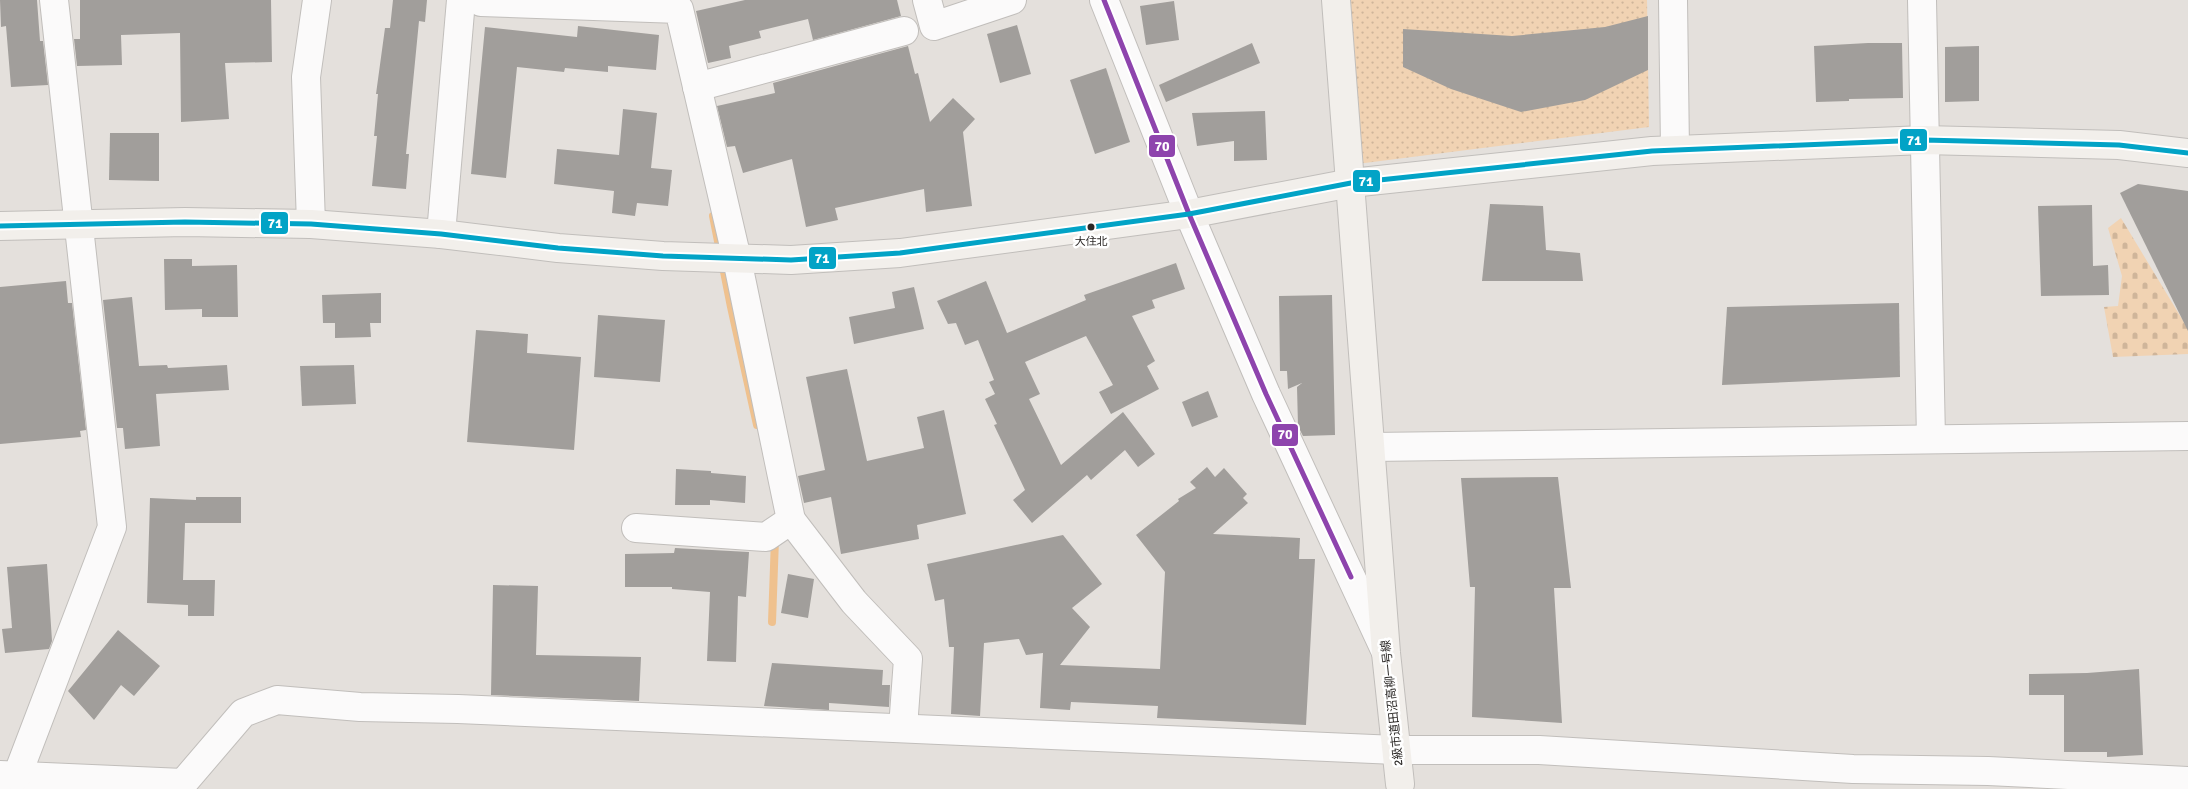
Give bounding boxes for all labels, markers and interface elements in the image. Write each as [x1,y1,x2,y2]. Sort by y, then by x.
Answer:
line badge: 71 [1899,128,1928,152]
text: 71 [1906,132,1922,149]
line badge: 70 [1148,134,1176,158]
text: 70 [1154,138,1170,155]
line badge: 71 [1352,169,1381,193]
text: 71 [1358,173,1374,190]
line badge: 71 [260,211,289,235]
text: 71 [267,215,283,232]
marker: 大住北 [1086,222,1096,232]
place label: 大住北 [1075,235,1108,248]
line badge: 71 [808,246,837,270]
text: 71 [814,250,830,267]
line badge: 70 [1271,423,1299,447]
text: 70 [1277,426,1293,443]
street label: 2級市道田沼高柳一号線 [1378,639,1407,767]

